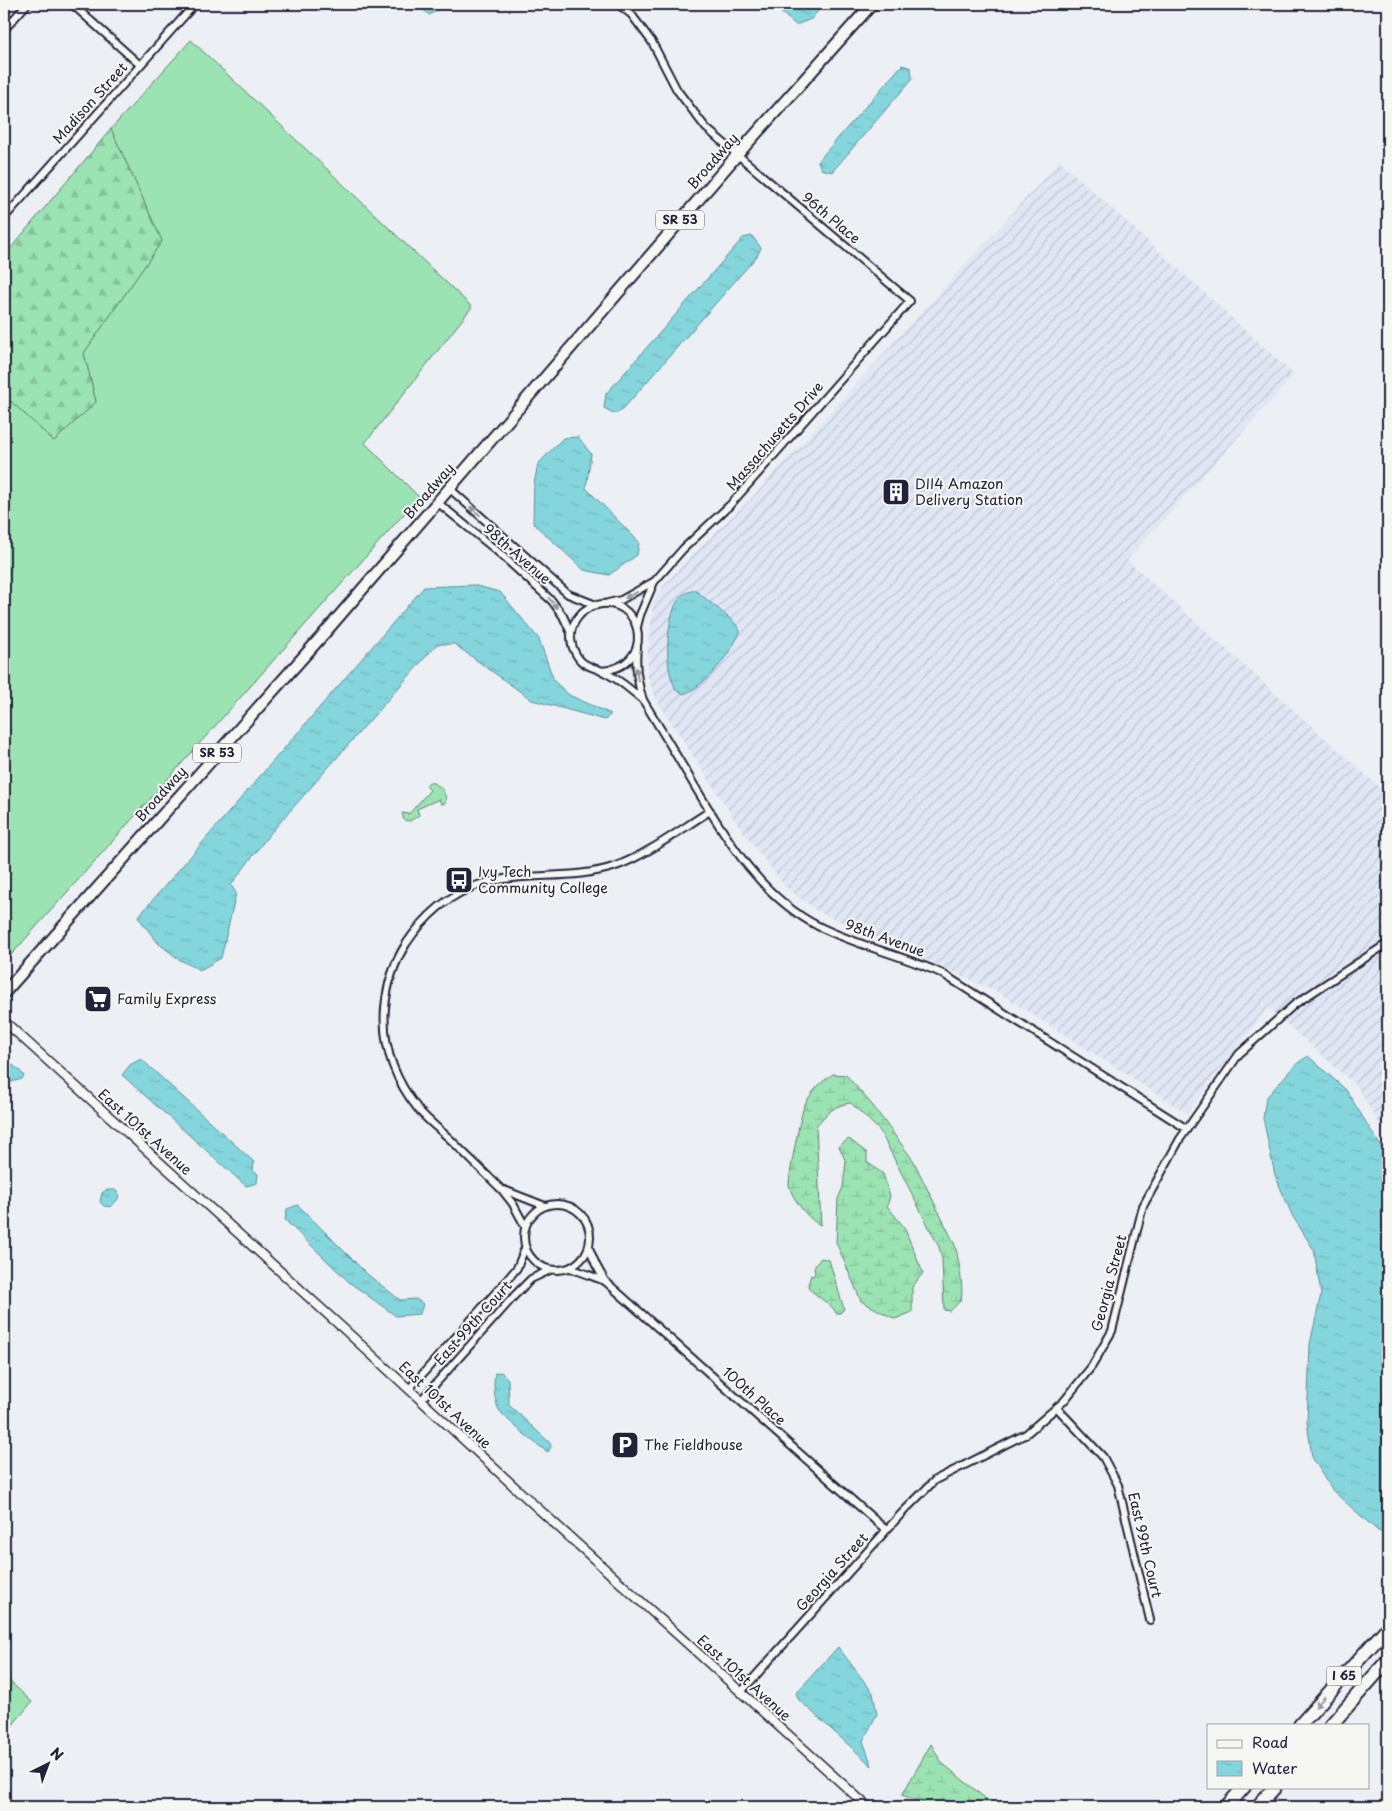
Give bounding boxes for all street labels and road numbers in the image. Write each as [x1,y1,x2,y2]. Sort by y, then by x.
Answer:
street label: Madison Street [47,57,132,148]
street label: Broadway [682,128,743,193]
street label: 96th Place [797,187,865,248]
road number: SR 53 [656,210,704,230]
street label: Massachusetts Drive [721,377,828,495]
street label: Broadway [398,458,459,523]
street label: 98th Avenue [479,518,556,589]
road number: SR 53 [193,744,241,762]
street label: Broadway [130,761,191,826]
street label: 98th Avenue [842,913,928,962]
street label: East 101st Avenue [94,1084,197,1180]
street label: Georgia Street [1086,1232,1132,1334]
street label: East 99th Court [429,1275,517,1370]
street label: East 101st Avenue [394,1356,497,1453]
street label: 100th Place [718,1361,791,1430]
street label: East 99th Court [1123,1490,1168,1600]
street label: Georgia Street [791,1528,873,1616]
street label: East 101st Avenue [693,1630,796,1726]
road number: I 65 [1326,1666,1362,1685]

